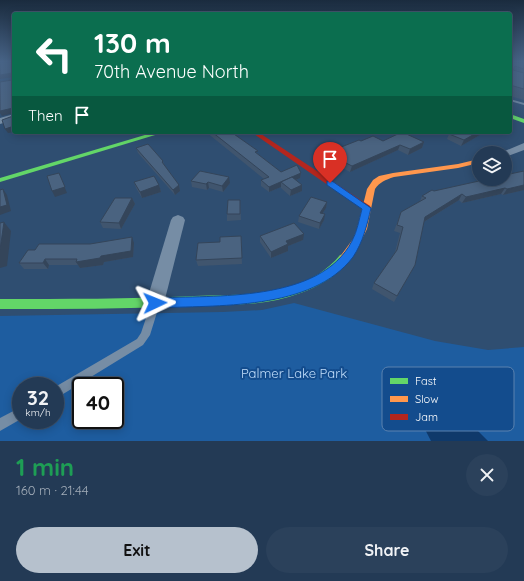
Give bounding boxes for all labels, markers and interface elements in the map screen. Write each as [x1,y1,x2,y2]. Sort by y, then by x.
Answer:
text: 130 m [94,25,171,60]
icon: left [28,28,80,80]
text: 70th Avenue North [94,60,249,83]
icon: arrive [71,104,93,126]
text: Then [28,106,63,125]
pin [313,142,347,183]
map controls [472,146,512,186]
button: layers [472,146,512,186]
icon: arrive [319,148,341,170]
position arrow [134,282,176,324]
park label: Palmer Lake Park [241,365,347,381]
legend [382,367,514,431]
text: Fast [415,374,437,388]
speed limit sign: 40 [72,377,124,429]
text: 32 [27,385,49,410]
text: Slow [415,392,439,406]
text: km/h [25,406,51,419]
text: Jam [415,410,438,424]
text: 1 min [16,452,74,482]
button: close [466,454,508,496]
text: 160 m · 21:44 [16,482,89,498]
button: Exit [16,527,258,573]
button: Share [266,527,508,573]

